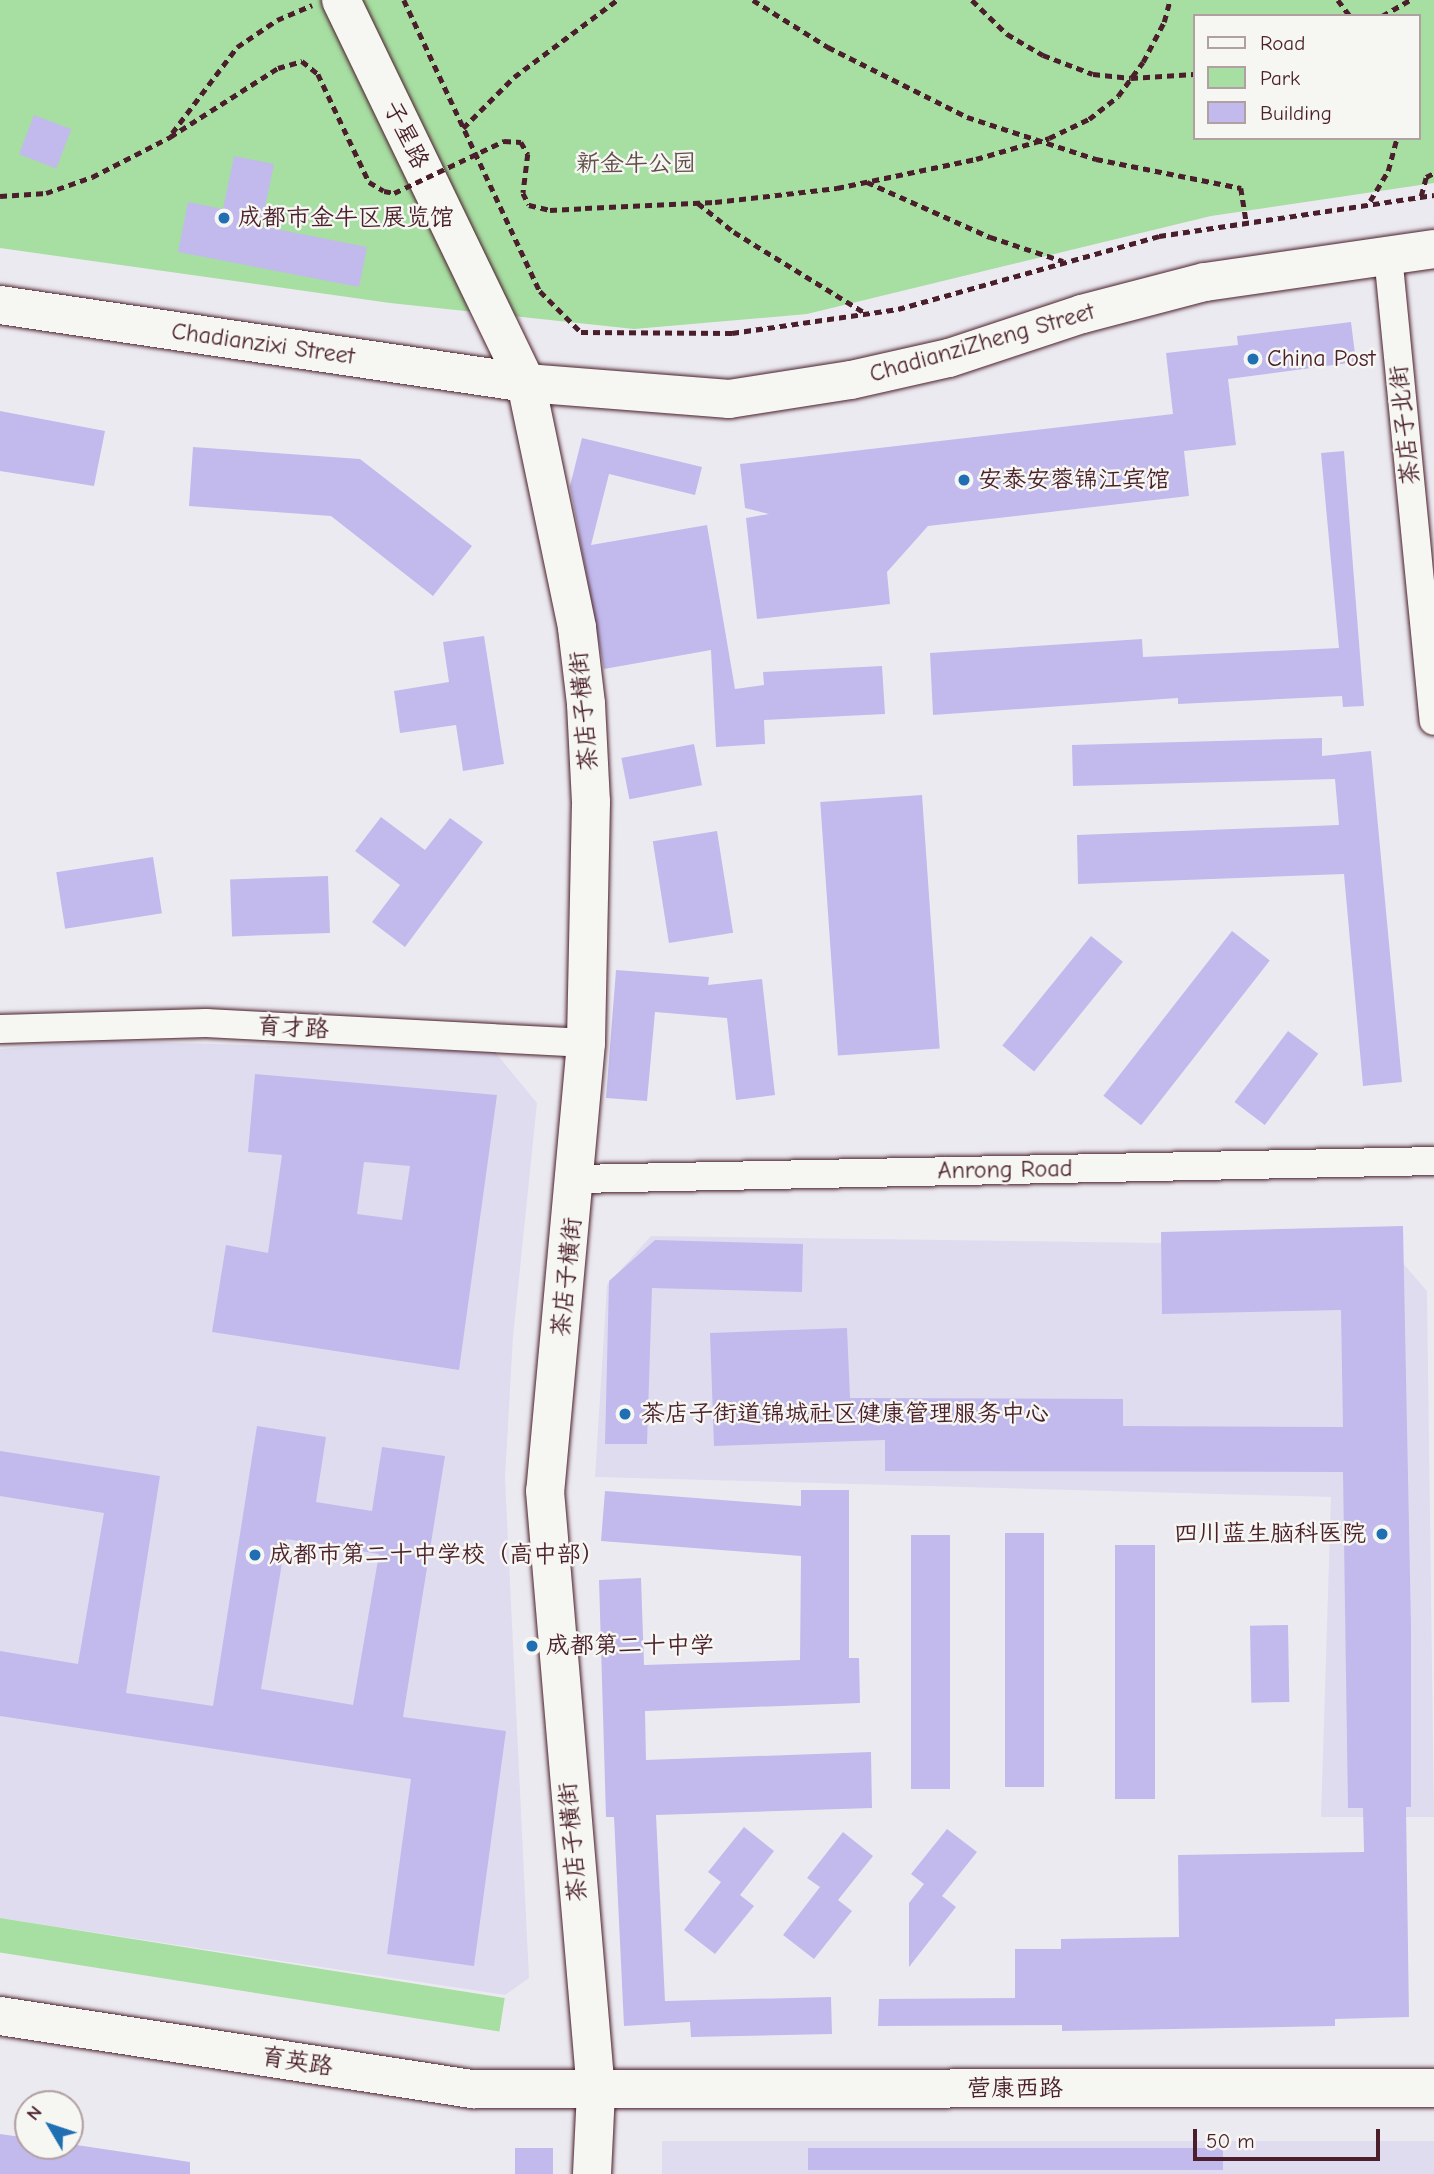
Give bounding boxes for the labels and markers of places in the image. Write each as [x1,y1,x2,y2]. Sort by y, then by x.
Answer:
place label: 成都市金牛区展览馆 [238,204,454,232]
marker: 成都市金牛区展览馆 [216,210,232,226]
place label: China Post [1267,345,1376,373]
marker: China Post [1245,351,1261,367]
place label: 安泰安蓉锦江宾馆 [978,466,1170,494]
marker: 安泰安蓉锦江宾馆 [956,472,972,488]
place label: 茶店子街道锦城社区健康管理服务中心 [641,1400,1049,1428]
marker: 茶店子街道锦城社区健康管理服务中心 [615,1404,635,1424]
place label: 四川蓝生脑科医院 [1174,1520,1366,1548]
marker: 四川蓝生脑科医院 [1372,1524,1392,1544]
place label: 成都市第二十中学校（高中部） [269,1541,605,1569]
marker: 成都市第二十中学校（高中部） [247,1547,263,1563]
place label: 成都第二十中学 [546,1632,714,1660]
marker: 成都第二十中学 [524,1638,540,1654]

